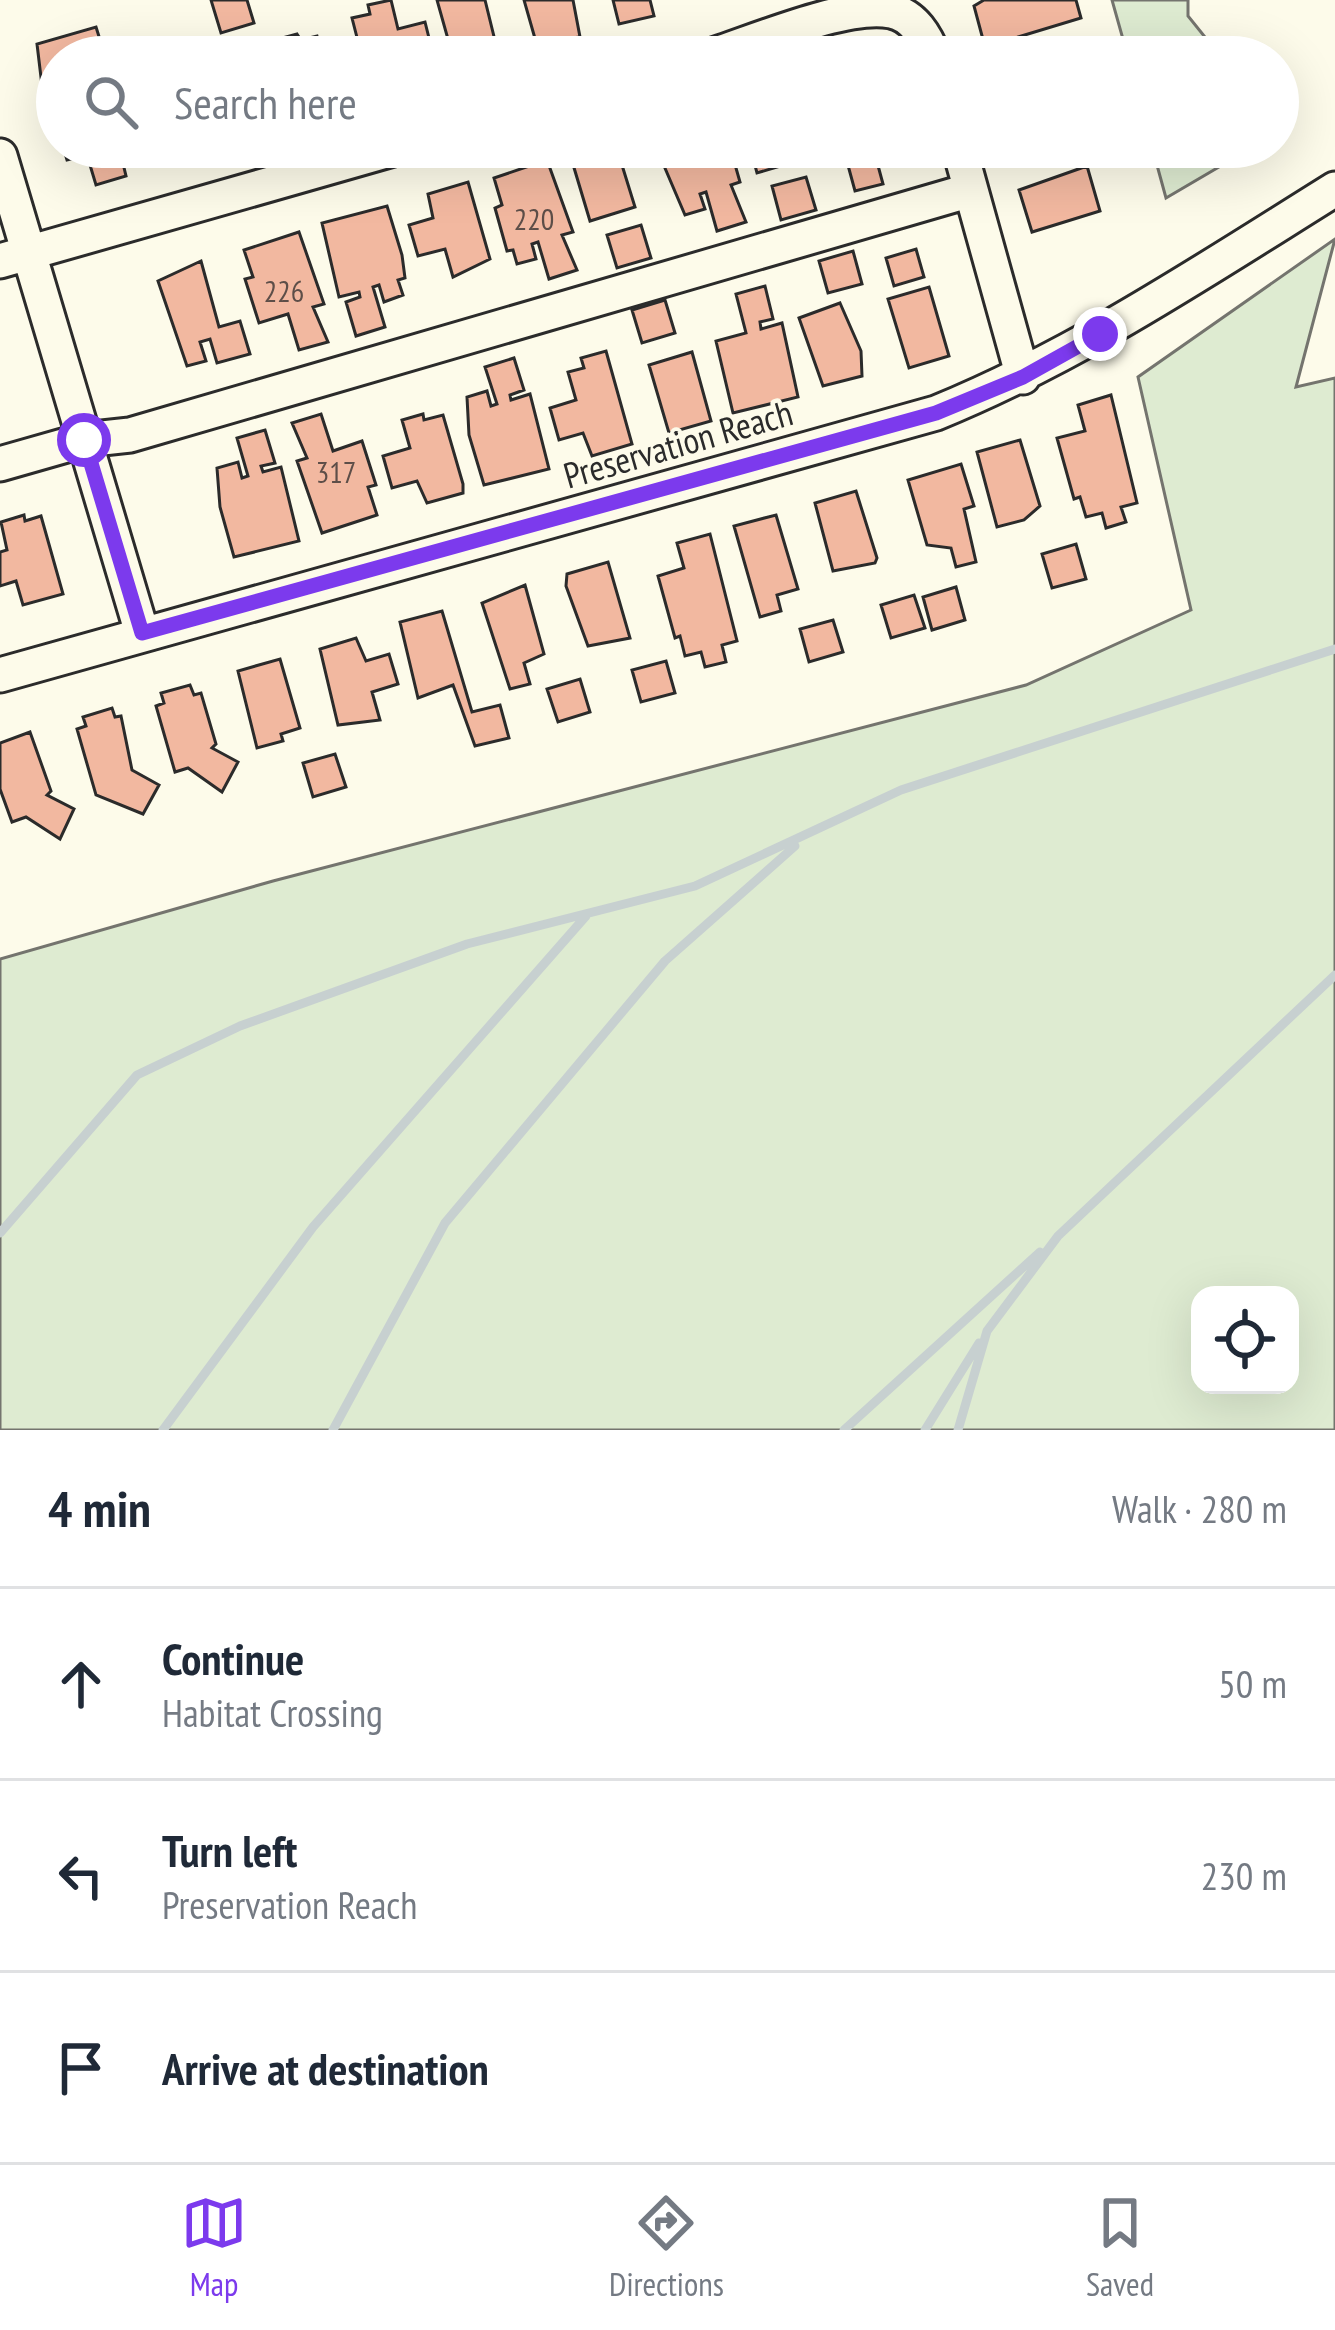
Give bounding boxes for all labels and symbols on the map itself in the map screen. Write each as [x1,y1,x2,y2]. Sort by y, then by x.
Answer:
house number: 220 [514,199,554,238]
house number: 226 [264,271,304,310]
route end [1073,307,1127,361]
street label: Preservation Reach [558,388,798,499]
route start [57,413,111,467]
house number: 317 [316,452,356,491]

